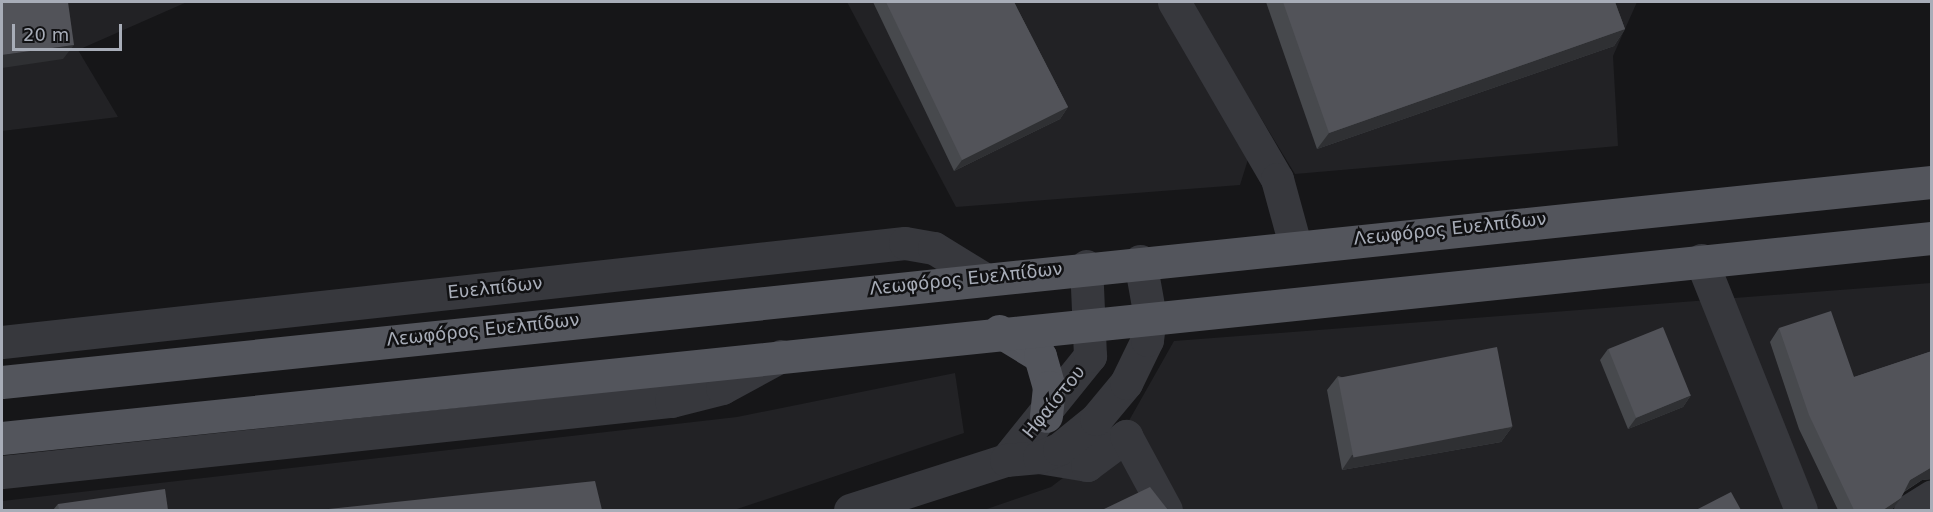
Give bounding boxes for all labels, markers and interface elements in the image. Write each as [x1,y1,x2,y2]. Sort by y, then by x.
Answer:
scale bar [15,12,124,50]
text: 20 m [23,24,69,45]
street label: Λεωφόρος Ευελπίδων [1352,208,1548,250]
street label: Λεωφόρος Ευελπίδων [868,258,1064,300]
street label: Ευελπίδων [447,272,543,304]
street label: Λεωφόρος Ευελπίδων [385,309,581,351]
street label: Ηφαίστου [1018,361,1090,443]

